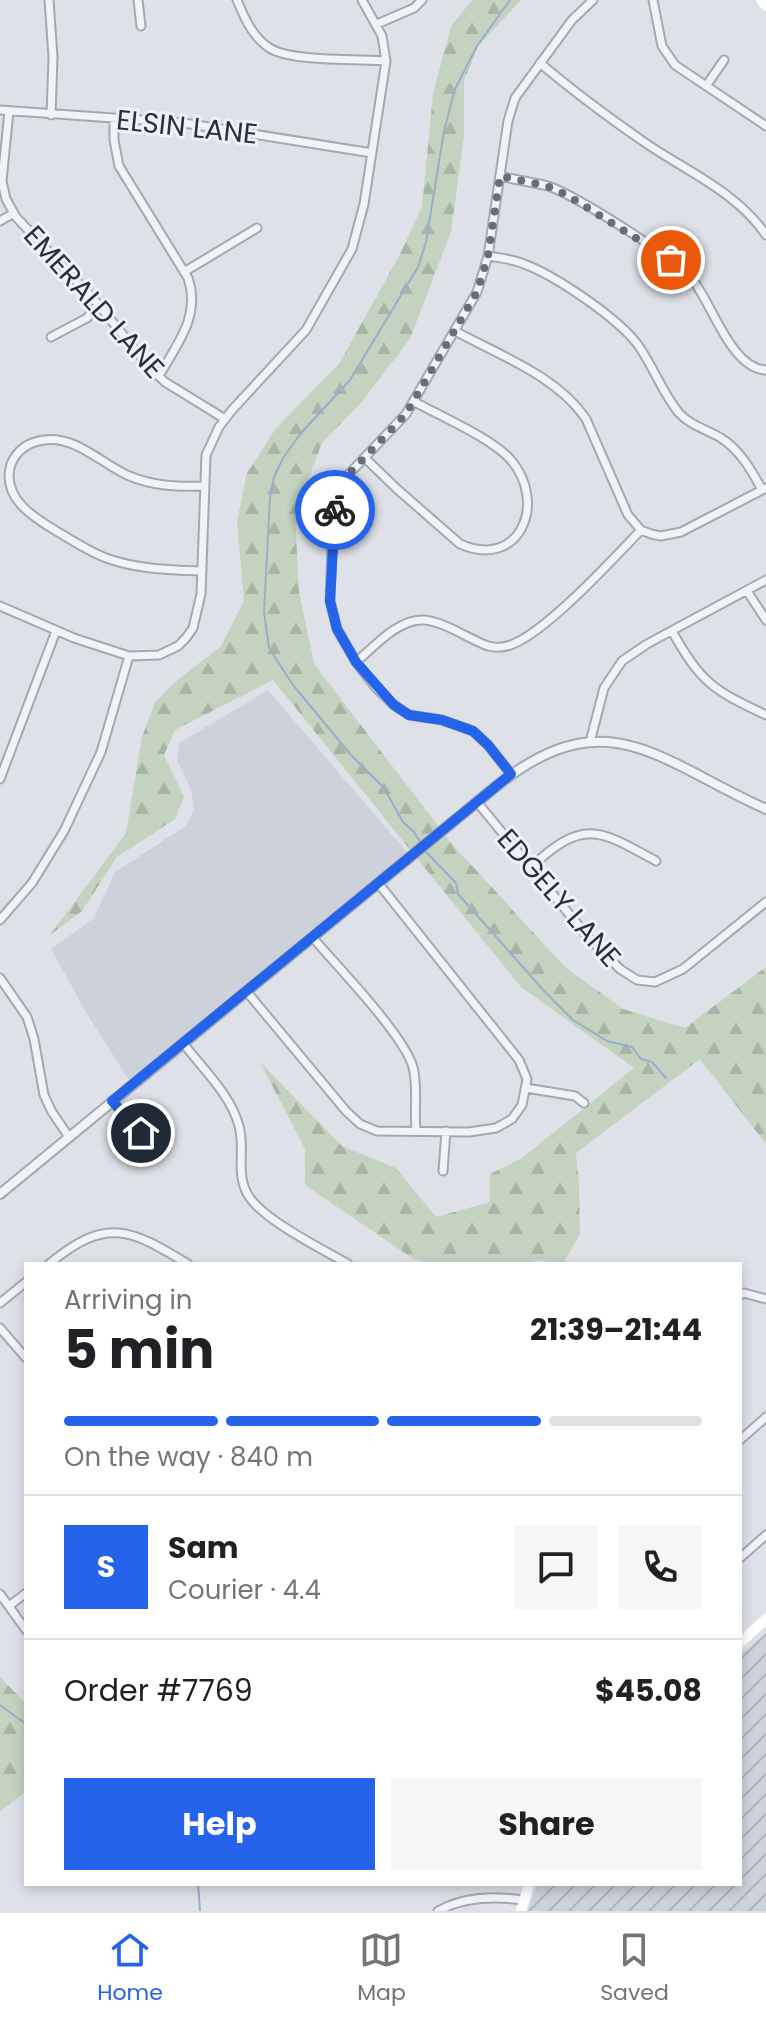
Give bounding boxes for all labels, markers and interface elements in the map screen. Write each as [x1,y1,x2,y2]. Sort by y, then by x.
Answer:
street label: ELSIN LANE [114,100,260,154]
street label: EMERALD LANE [15,217,173,387]
pin [637,226,705,294]
icon: bag [649,238,693,282]
courier [295,470,375,550]
icon: bike [313,488,357,532]
street label: EDGELY LANE [488,821,630,975]
pin [107,1099,175,1167]
icon: home [119,1111,163,1155]
text: Arriving in [64,1282,193,1318]
text: 21:39–21:44 [530,1308,702,1351]
text: 5 min [64,1313,214,1386]
text: On the way · 840 m [64,1439,313,1475]
button: chat [514,1525,598,1609]
button: phone [618,1525,702,1609]
text: Sam [168,1526,239,1569]
text: S [97,1545,115,1588]
text: Courier · 4.4 [168,1572,321,1608]
text: Order #7769 [64,1669,253,1712]
text: $45.08 [595,1669,702,1712]
button: Help [64,1778,375,1870]
button: Share [391,1778,702,1870]
tab: Home [97,1928,163,2009]
tab: Map [357,1928,406,2009]
tab: Saved [600,1928,669,2009]

